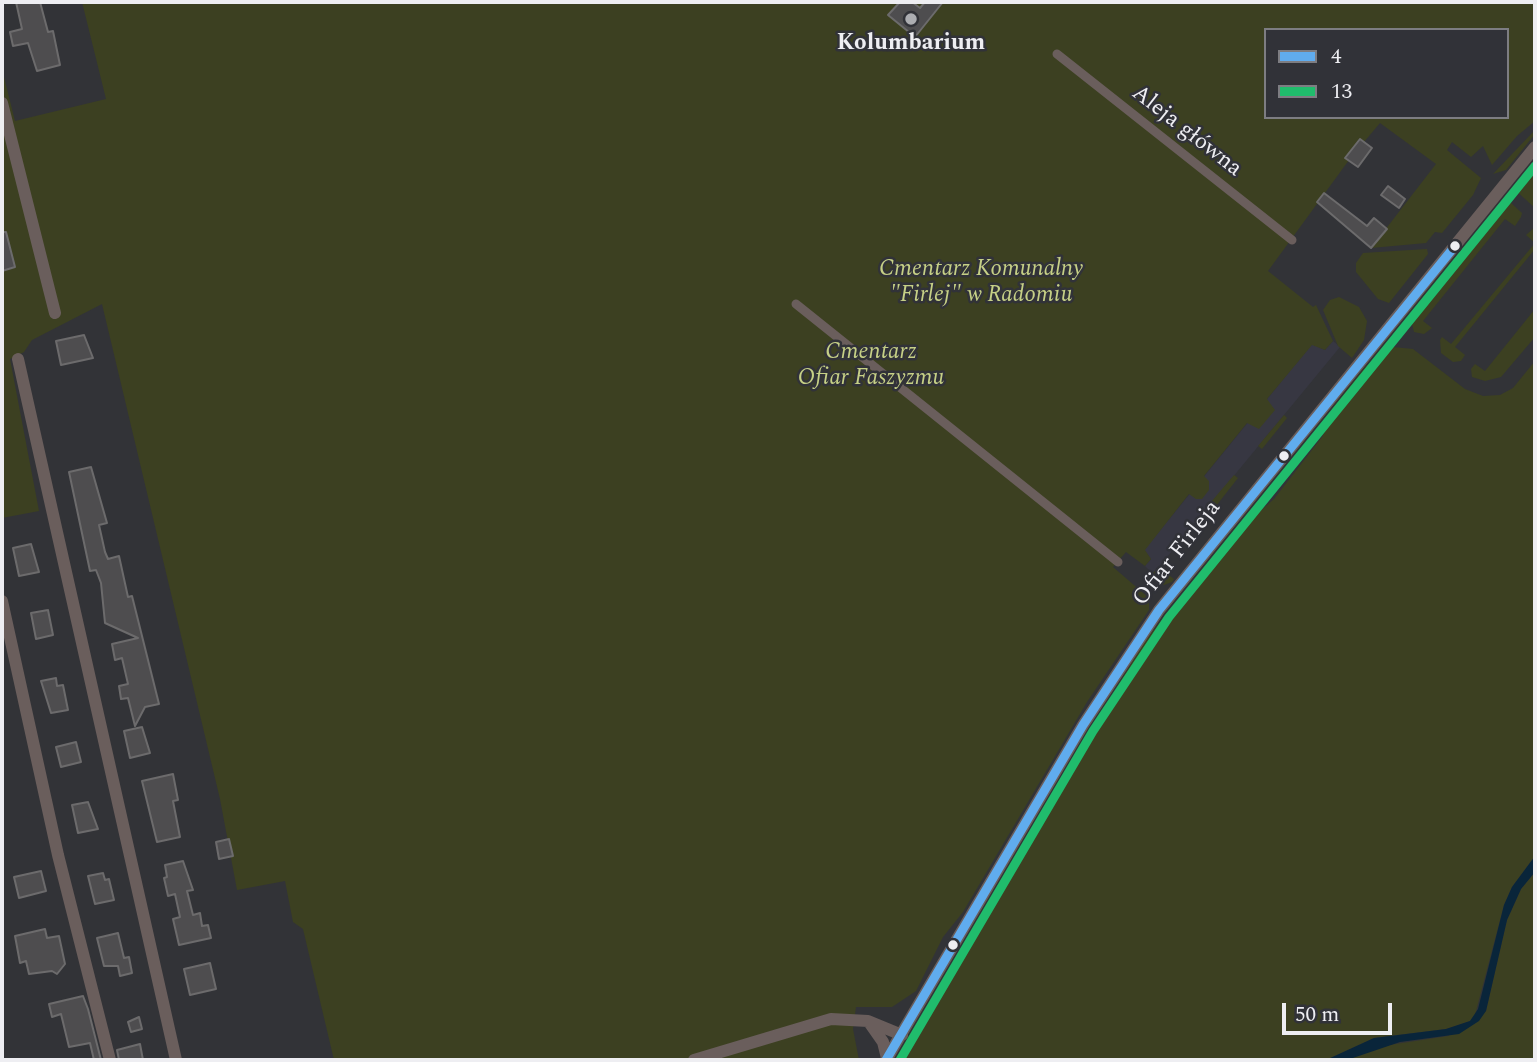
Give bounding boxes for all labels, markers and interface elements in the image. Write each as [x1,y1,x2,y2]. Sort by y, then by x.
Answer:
marker: Kolumbarium [903,11,919,27]
legend [1264,28,1509,119]
place label: Kolumbarium [837,30,985,58]
text: 4 [1331,41,1342,73]
text: 13 [1331,76,1352,108]
street label: Aleja główna [1125,80,1247,184]
unlabelled marker [1448,239,1462,253]
park label: Cmentarz Komunalny "Firlej" w Radomiu [879,256,1083,310]
park label: Cmentarz Ofiar Faszyzmu [798,339,944,393]
unlabelled marker [1277,449,1291,463]
street label: Ofiar Firleja [1128,496,1228,612]
unlabelled marker [946,938,960,952]
scale bar [1285,988,1395,1032]
text: 50 m [1295,999,1339,1031]

